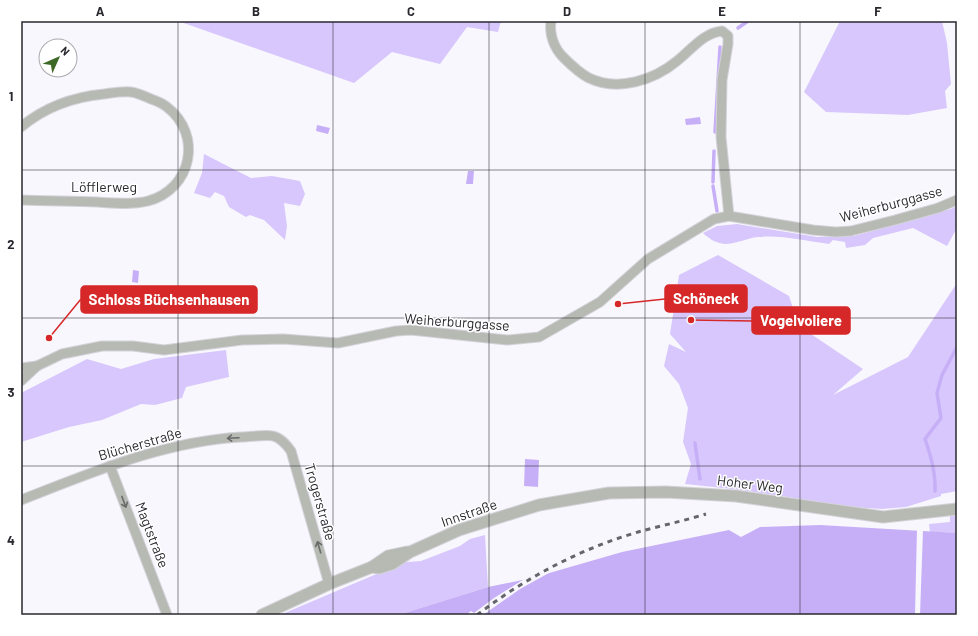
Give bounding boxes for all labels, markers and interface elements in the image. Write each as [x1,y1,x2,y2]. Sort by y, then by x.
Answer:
text: A [96,3,105,19]
text: B [252,3,260,19]
text: C [407,3,415,19]
text: D [563,3,571,19]
text: E [718,3,726,19]
text: F [874,3,882,19]
north arrow [38,38,78,78]
text: N [58,43,73,58]
text: 1 [9,88,13,104]
street label: Löfflerweg [71,178,137,195]
street label: Weiherburggasse [838,182,944,225]
text: 2 [7,236,15,252]
callout: Schöneck [665,285,747,312]
callout: Schloss Büchsenhausen [81,286,257,313]
text: Schöneck [673,289,739,307]
text: Schloss Büchsenhausen [89,290,249,308]
callout: Vogelvoliere [752,307,850,334]
street label: Weiherburggasse [404,309,510,334]
text: Vogelvoliere [760,311,842,329]
text: 3 [7,384,15,400]
street label: Blücherstraße [96,423,184,464]
one-way arrow [227,434,240,441]
street label: Trogerstraße [301,461,340,542]
street label: Hoher Weg [716,471,784,496]
one-way arrow [120,495,128,507]
street label: Innstraße [439,495,499,530]
street label: Magtstraße [132,500,173,570]
text: 4 [7,532,15,548]
one-way arrow [315,540,322,553]

